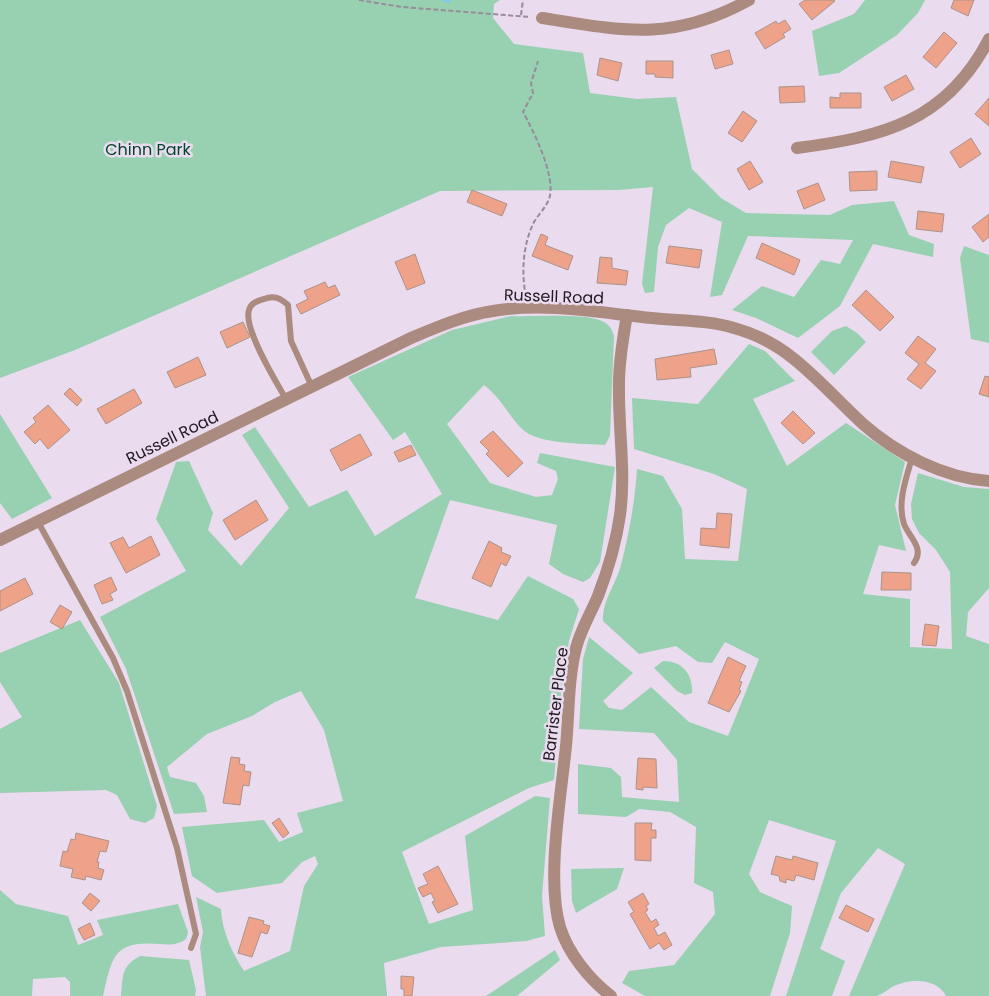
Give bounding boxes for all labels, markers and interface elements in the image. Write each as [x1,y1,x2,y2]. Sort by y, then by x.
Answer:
park label: Chinn Park [105,138,192,161]
street label: Russell Road [503,283,605,310]
street label: Russell Road [122,405,222,470]
street label: Barrister Place [537,646,574,762]

